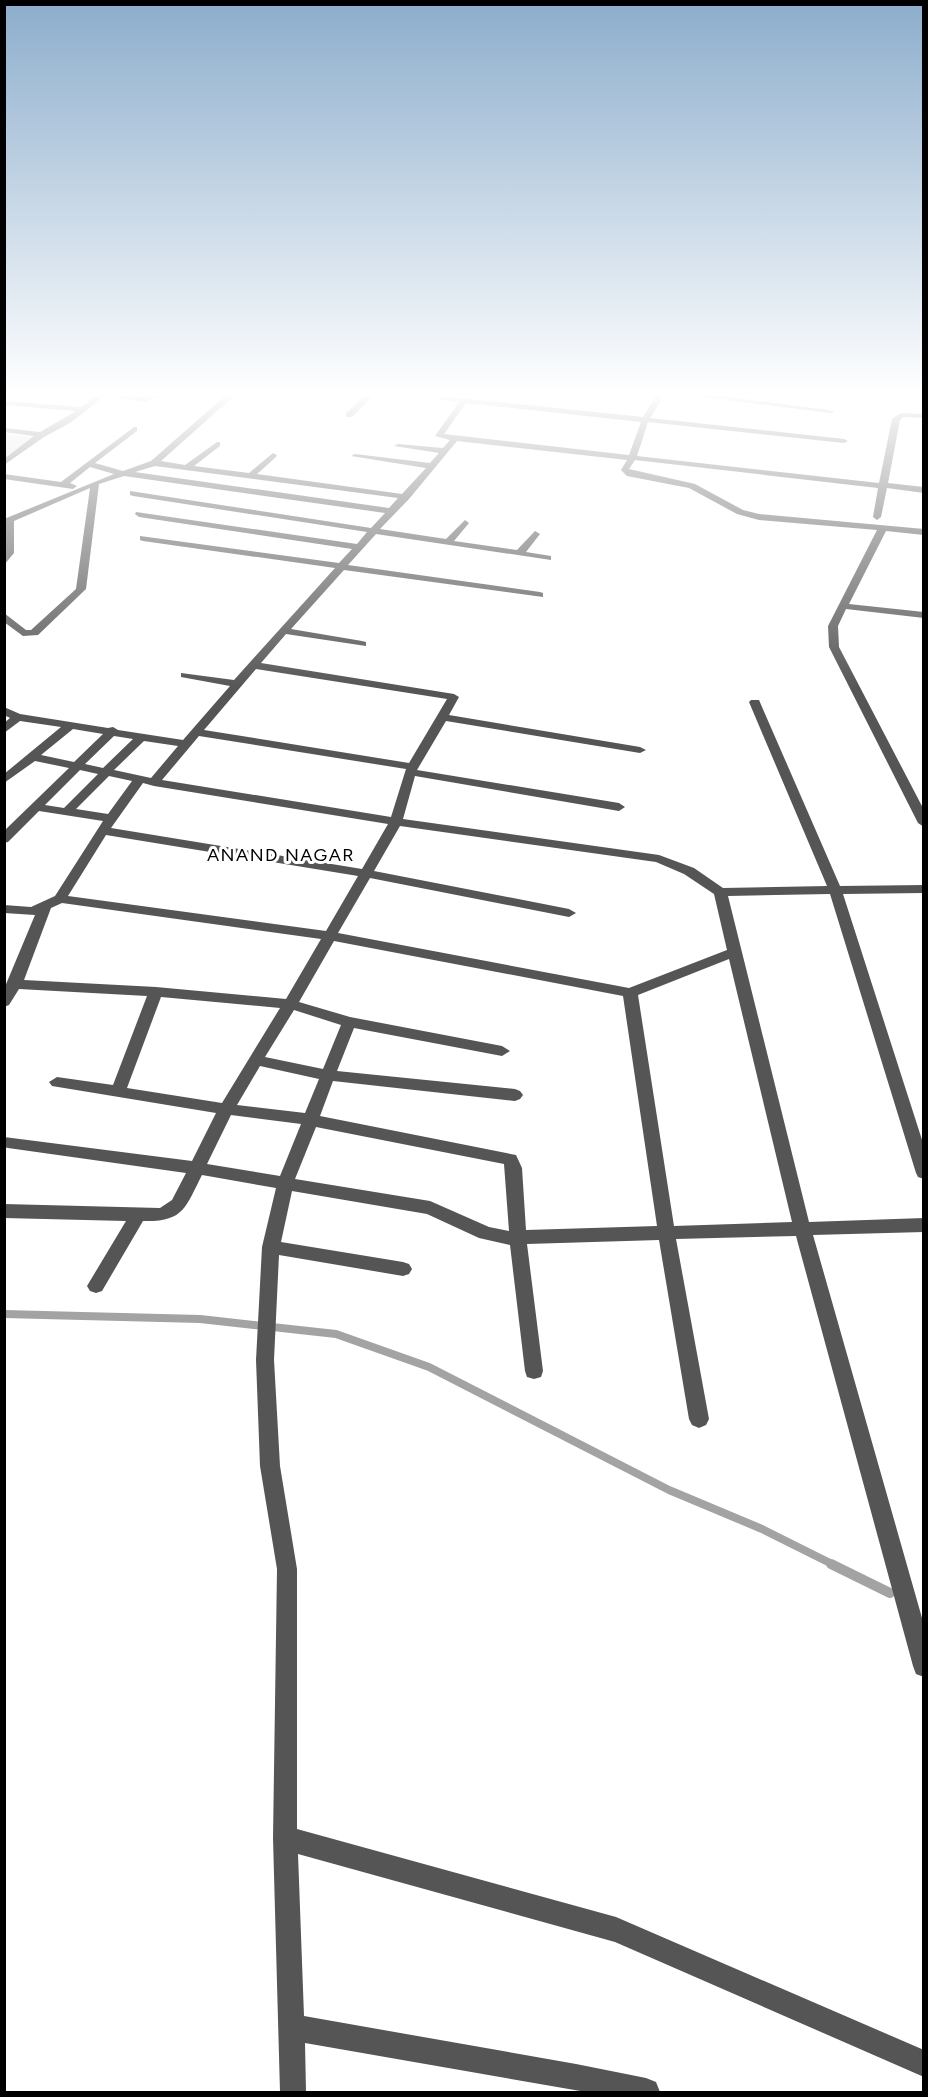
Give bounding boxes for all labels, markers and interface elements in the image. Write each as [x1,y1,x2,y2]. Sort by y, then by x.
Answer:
district label: ANAND NAGAR [207,844,355,866]

